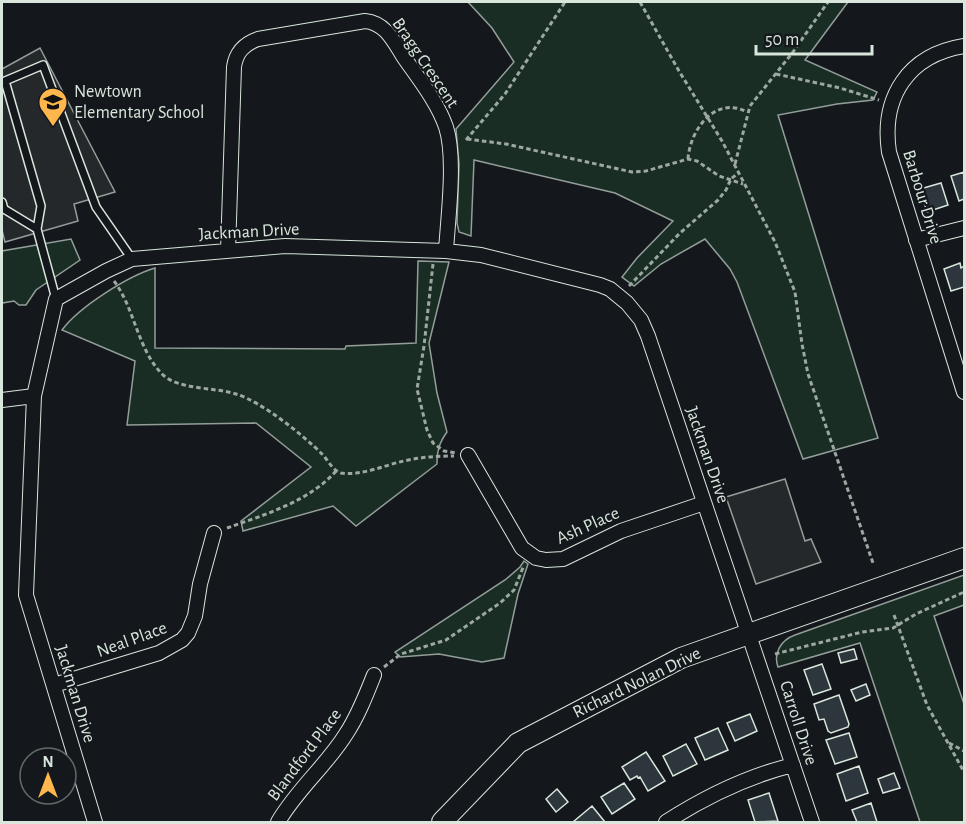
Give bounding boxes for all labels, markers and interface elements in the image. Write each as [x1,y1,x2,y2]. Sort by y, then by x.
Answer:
street label: Bragg Crescent [388,15,462,111]
scale bar [756,18,872,56]
text: 50 m [765,31,799,49]
place label: Newtown Elementary School [74,83,205,122]
school or university icon: Newtown Elementary School [37,86,69,128]
street label: Barbour Drive [899,148,945,246]
street label: Jackman Drive [198,220,300,244]
street label: Jackman Drive [682,404,732,506]
street label: Ash Place [554,504,622,548]
street label: Neal Place [94,619,170,661]
street label: Jackman Drive [52,643,98,745]
street label: Richard Nolan Drive [570,644,704,722]
street label: Carroll Drive [776,679,820,767]
street label: Blandford Place [265,706,345,804]
north arrow [18,746,78,806]
text: N [42,754,54,770]

